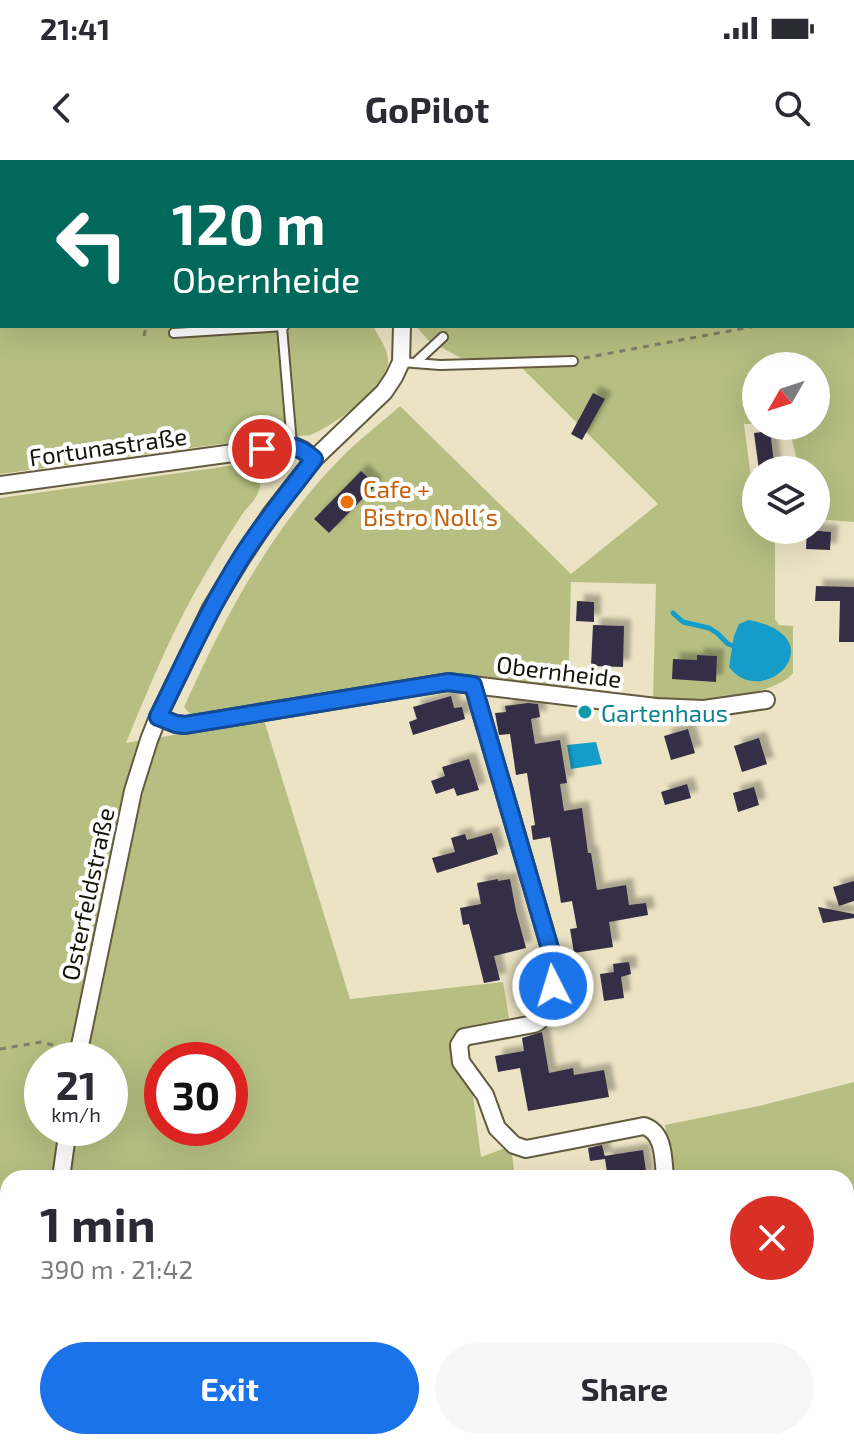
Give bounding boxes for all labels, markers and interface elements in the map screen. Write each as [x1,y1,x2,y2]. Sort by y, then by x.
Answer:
text: 21:41 [40,10,110,46]
icon: back [40,86,84,130]
icon: search [770,86,814,130]
text: GoPilot [365,87,489,130]
text: 120 m [172,189,326,256]
icon: left [40,192,144,296]
text: Obernheide [172,257,360,300]
north arrow [742,352,830,440]
map controls [742,352,830,544]
pin [228,415,296,483]
street label: Fortunastraße [27,421,189,471]
icon: arrive [240,427,284,471]
button: layers [742,456,830,544]
place label: Cafe + Bistro Noll´s [363,474,498,531]
marker: Cafe + Bistro Noll´s [338,493,356,511]
street label: Obernheide [495,649,623,693]
place label: Gartenhaus [601,698,728,727]
marker: Gartenhaus [576,703,594,721]
street label: Osterfeldstraße [55,805,119,983]
position arrow [511,944,595,1028]
speed limit sign: 30 [144,1042,248,1146]
text: 21 [56,1060,96,1108]
text: km/h [51,1102,101,1126]
text: 1 min [40,1194,156,1252]
button: close [730,1196,814,1280]
text: 390 m · 21:42 [40,1253,193,1284]
button: Exit [40,1342,419,1434]
button: Share [435,1342,814,1434]

